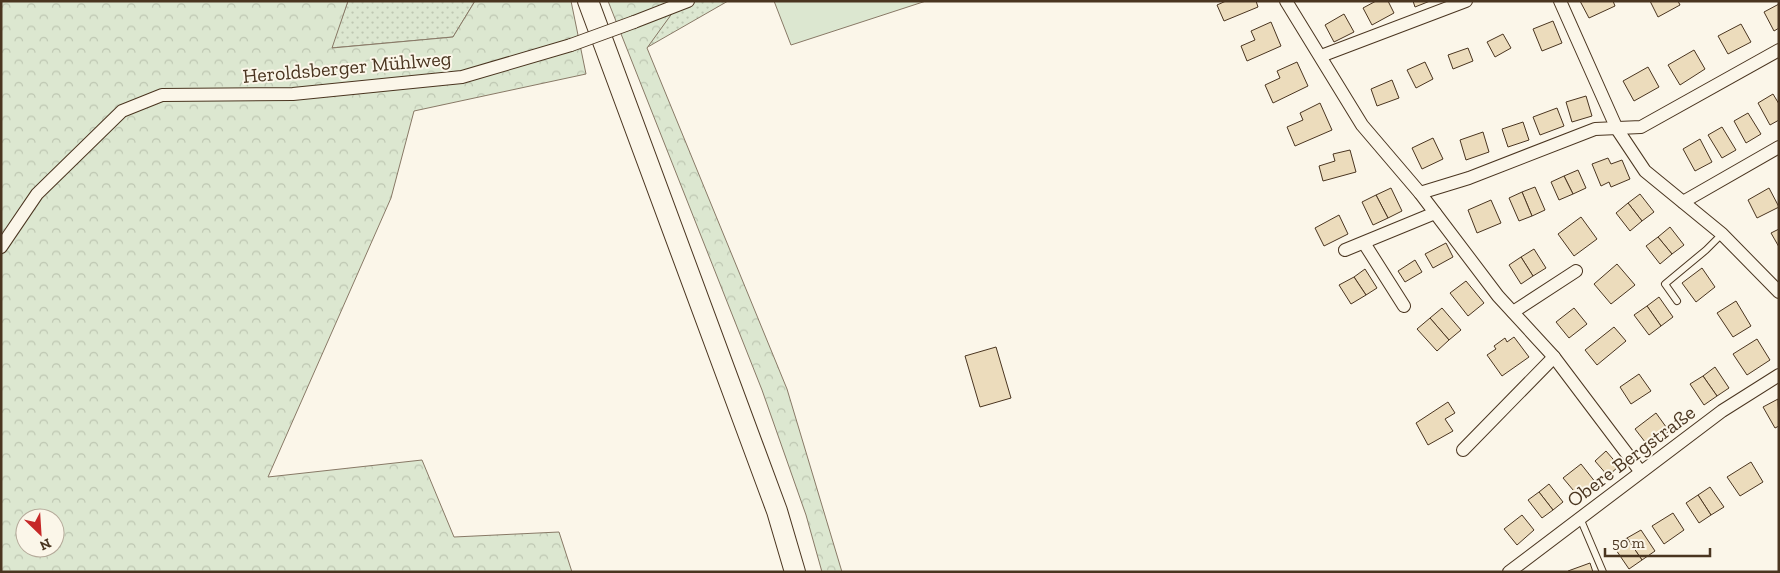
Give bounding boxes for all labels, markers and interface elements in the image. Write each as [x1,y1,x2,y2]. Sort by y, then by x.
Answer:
street label: Heroldsberger Mühlweg [242,46,452,88]
street label: Obere Bergstraße [1562,400,1700,512]
north arrow [15,508,65,558]
scale bar [1605,526,1710,558]
text: N [37,534,54,554]
text: 50 m [1612,534,1645,552]

